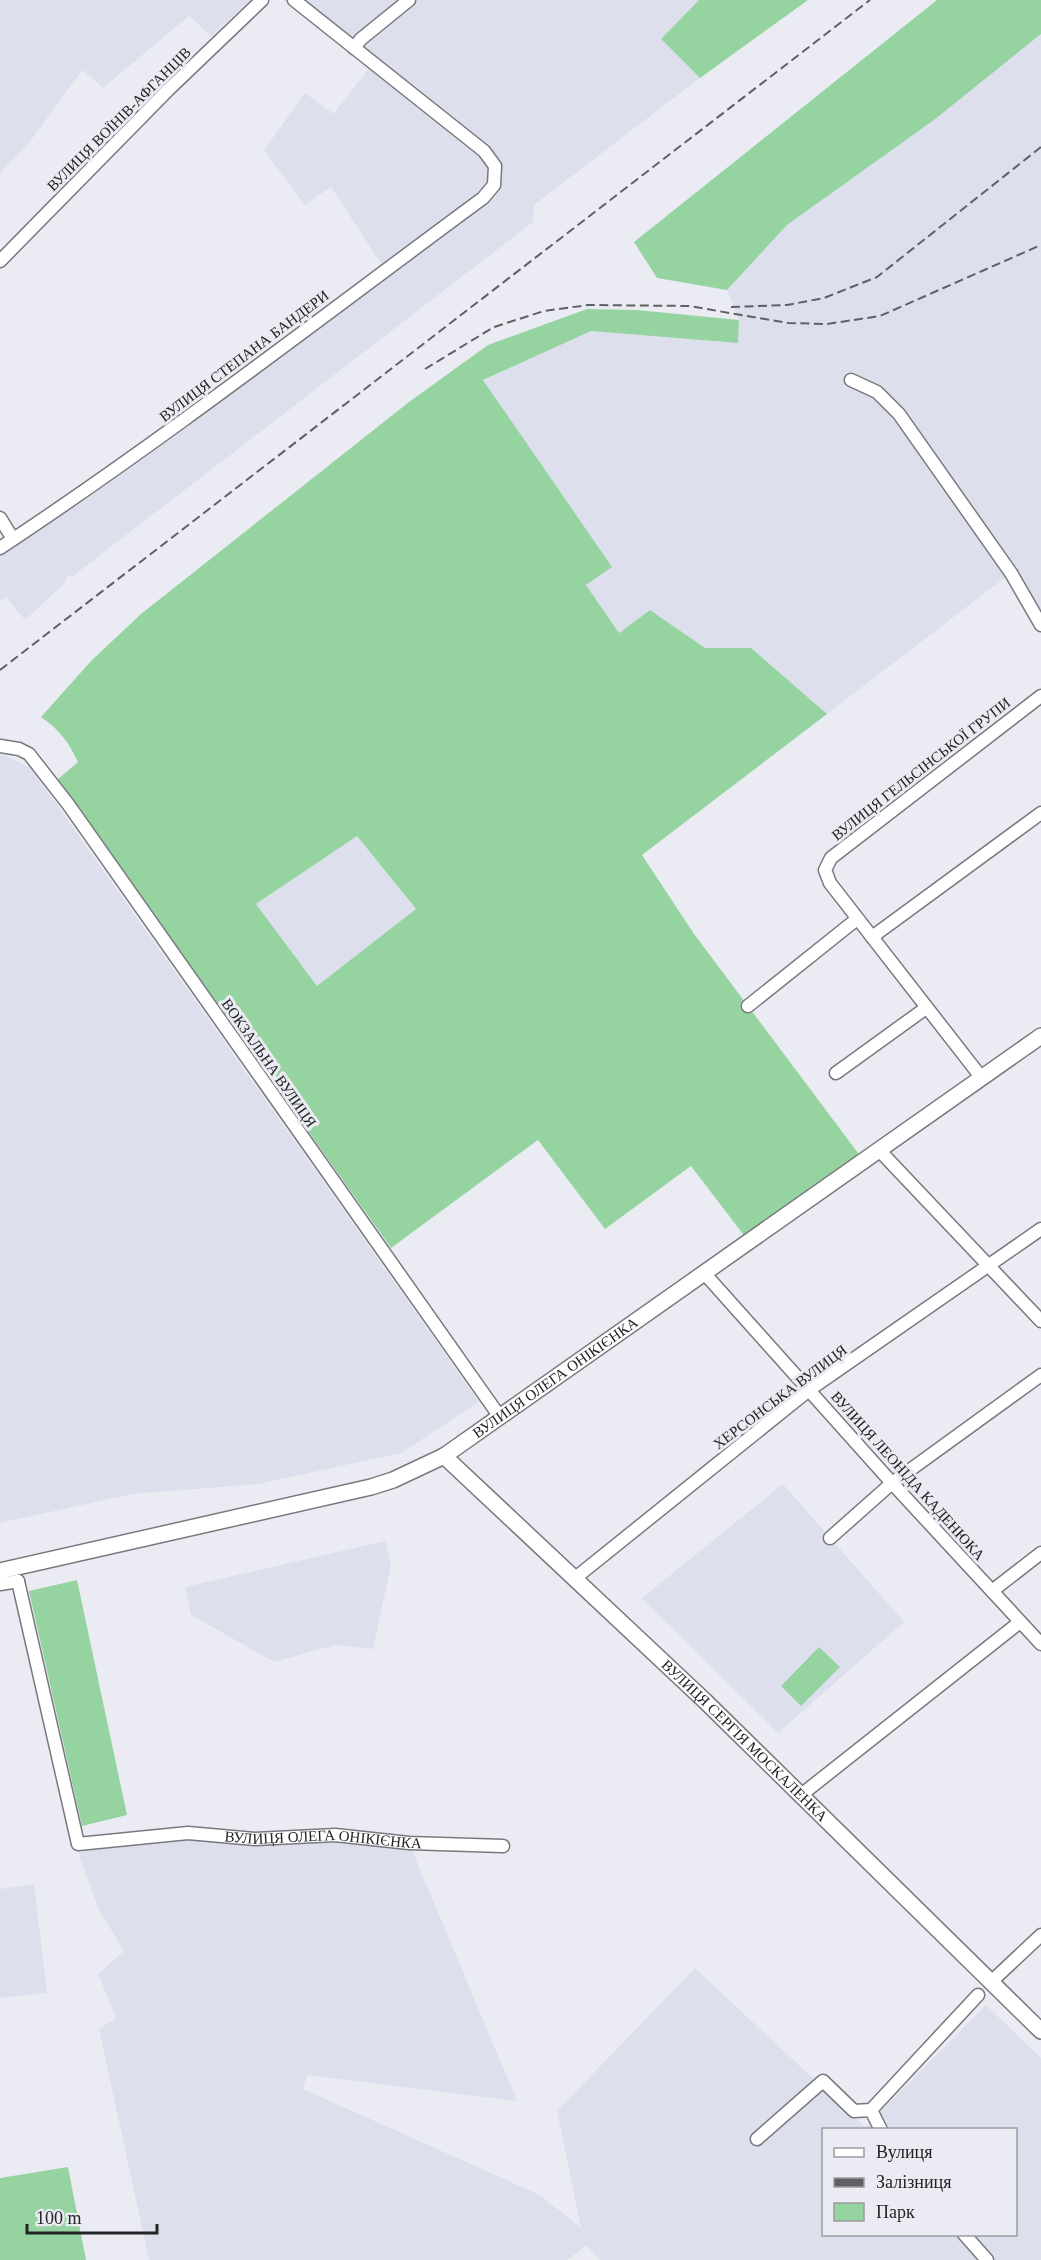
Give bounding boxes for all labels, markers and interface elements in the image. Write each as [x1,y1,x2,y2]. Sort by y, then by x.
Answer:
street label: ВУЛИЦЯ ВОЇНІВ-АФГАНЦІВ [44,44,194,194]
street label: ВУЛИЦЯ СТЕПАНА БАНДЕРИ [156,287,332,425]
street label: ВУЛИЦЯ ГЕЛЬСІНСЬКОЇ ГРУПИ [829,694,1014,844]
street label: ВОКЗАЛЬНА ВУЛИЦЯ [219,996,319,1130]
street label: ВУЛИЦЯ ОЛЕГА ОНІКІЄНКА [470,1314,641,1441]
street label: ХЕРСОНСЬКА ВУЛИЦЯ [710,1342,850,1452]
street label: ВУЛИЦЯ ЛЕОНІДА КАДЕНЮКА [828,1388,988,1564]
street label: ВУЛИЦЯ СЕРГІЯ МОСКАЛЕНКА [658,1657,831,1825]
street label: ВУЛИЦЯ ОЛЕГА ОНІКІЄНКА [224,1827,422,1851]
legend [822,2128,1017,2236]
text: Вулиця [876,2142,933,2162]
text: Залізниця [876,2172,951,2192]
scale bar [27,2197,158,2235]
text: Парк [876,2202,915,2222]
text: 100 m [36,2208,82,2228]

